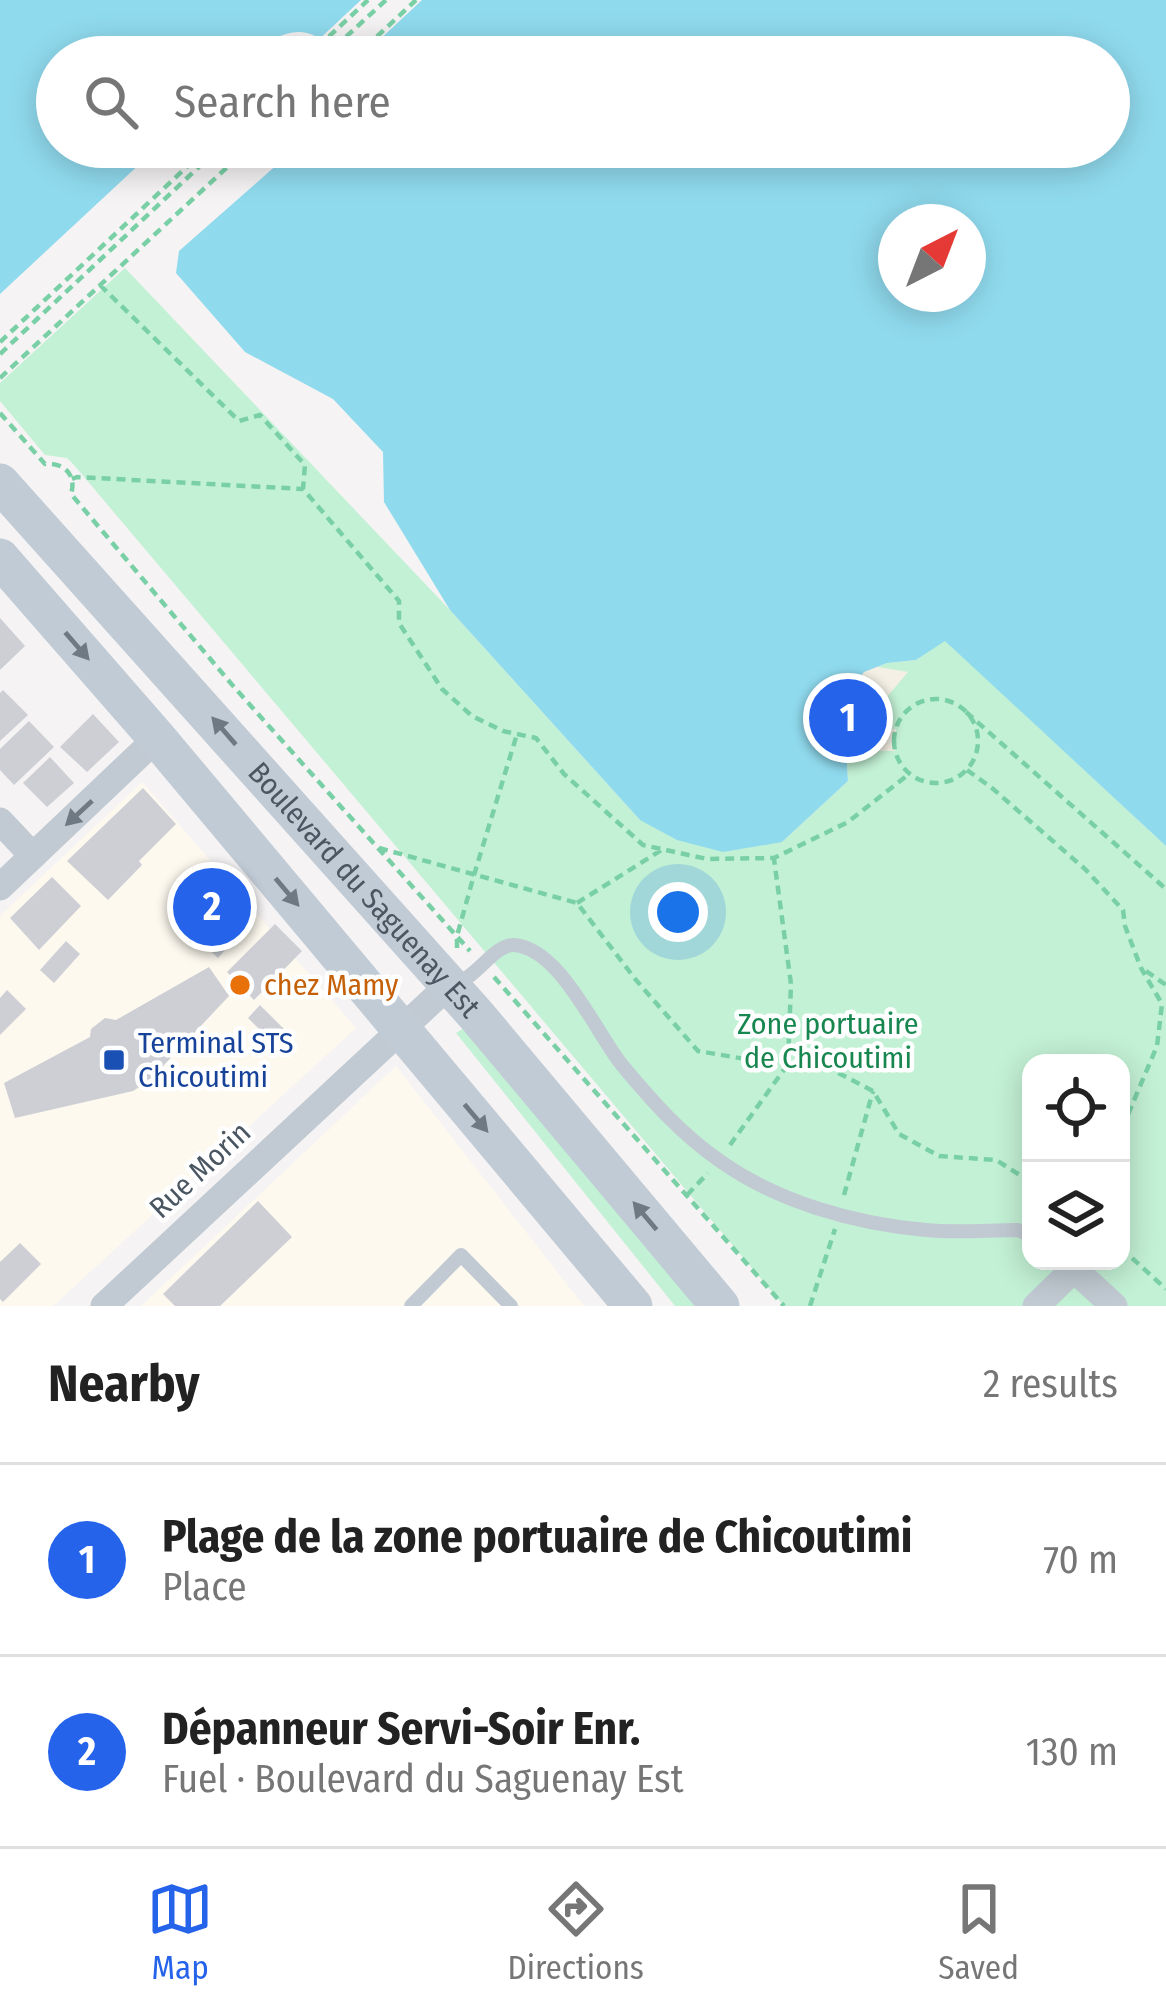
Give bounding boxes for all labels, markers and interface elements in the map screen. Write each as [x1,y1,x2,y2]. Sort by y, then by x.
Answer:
search box [36,36,1130,168]
icon: search [78,69,144,135]
text: Search here [174,75,391,129]
north arrow [878,204,986,312]
one-way arrow [64,631,90,661]
pin: 1 [809,673,887,763]
one-way arrow [211,716,238,746]
street label: Boulevard du Saguenay Est [241,755,488,1025]
one-way arrow [64,798,93,826]
pin: 2 [173,862,251,952]
one-way arrow [273,877,299,907]
your location [648,882,708,942]
place label: chez Mamy [264,967,399,1003]
marker: chez Mamy [227,972,253,998]
park label: Zone portuaire de Chicoutimi [737,1006,919,1076]
place label: Terminal STS Chicoutimi [138,1025,294,1095]
marker: Terminal STS Chicoutimi [101,1047,127,1073]
map controls [1022,1054,1130,1270]
button: locate [1022,1054,1130,1162]
one-way arrow [463,1102,488,1133]
street label: Rue Morin [142,1114,258,1226]
button: layers [1022,1162,1130,1270]
one-way arrow [632,1201,658,1231]
text: Nearby [48,1353,200,1415]
text: 2 results [983,1361,1118,1407]
text: Plage de la zone portuaire de Chicoutimi [162,1510,912,1564]
text: 1 [79,1537,95,1583]
text: 70 m [1043,1537,1118,1583]
text: Place [162,1564,246,1610]
text: Dépanneur Servi-Soir Enr. [162,1702,640,1756]
text: 2 [78,1729,96,1775]
text: 130 m [1026,1729,1118,1775]
text: Fuel · Boulevard du Saguenay Est [162,1756,683,1802]
tab: Map [147,1876,213,1988]
tab: Directions [507,1876,644,1988]
tab: Saved [938,1876,1019,1988]

